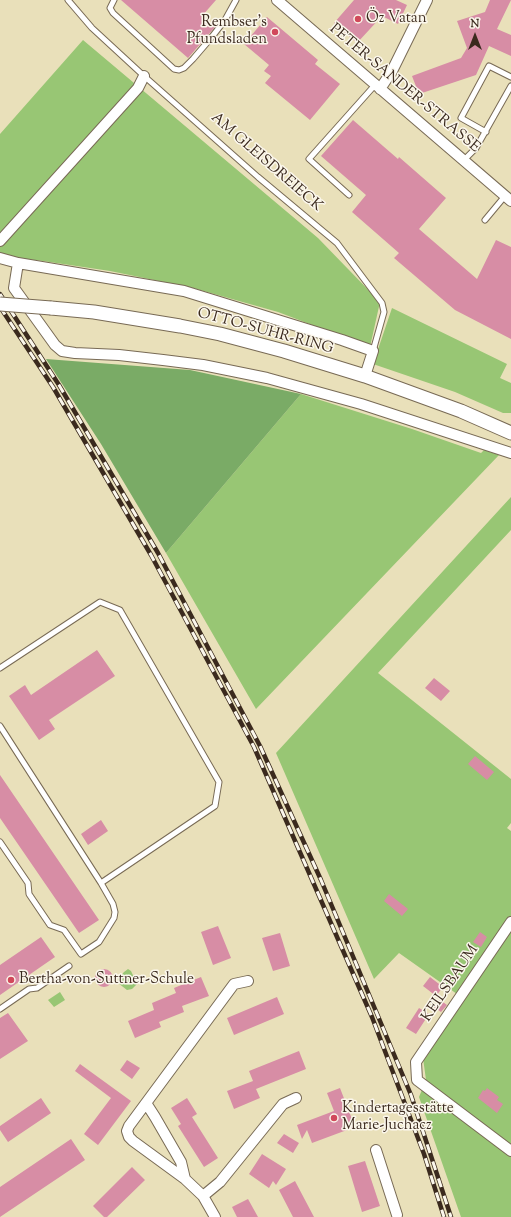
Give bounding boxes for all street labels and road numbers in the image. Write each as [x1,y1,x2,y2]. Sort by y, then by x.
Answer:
street label: PETER-SANDER-STRASSE [325,21,483,157]
street label: AM GLEISDREIECK [206,110,326,216]
street label: OTTO-SUHR-RING [195,305,335,359]
street label: KEILSBAUM [419,942,483,1026]

